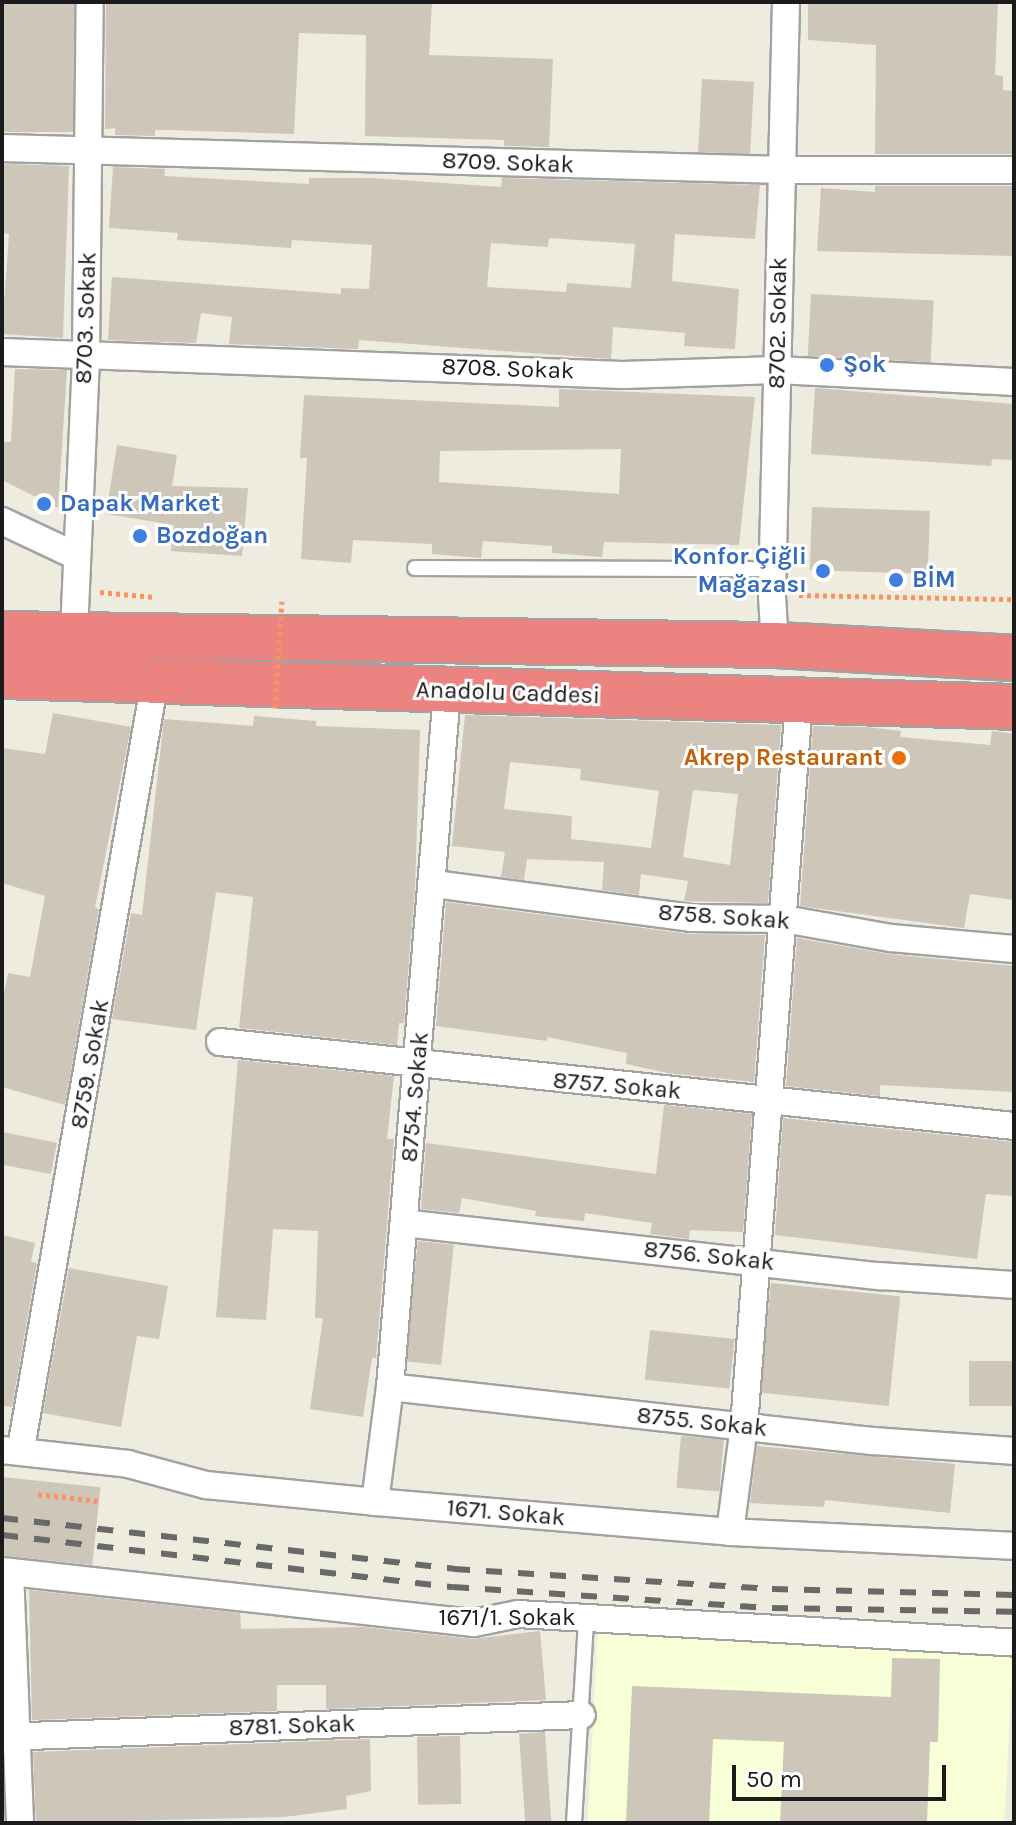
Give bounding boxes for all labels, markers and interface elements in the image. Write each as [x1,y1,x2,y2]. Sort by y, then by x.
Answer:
street label: 8709. Sokak [442,146,574,180]
street label: 8703. Sokak [69,251,103,385]
street label: 8702. Sokak [762,257,794,389]
place label: Şok [843,351,886,379]
street label: 8708. Sokak [441,352,575,386]
marker: Şok [818,356,836,374]
place label: Dapak Market [60,490,220,518]
marker: Dapak Market [35,495,53,513]
place label: Bozdoğan [156,522,268,550]
marker: Bozdoğan [131,527,149,545]
place label: Konfor Çiğli Mağazası [673,543,807,599]
marker: Konfor Çiğli Mağazası [814,562,832,580]
place label: BİM [912,566,956,594]
marker: BİM [887,571,905,589]
street label: Anadolu Caddesi [415,675,601,711]
place label: Akrep Restaurant [684,744,883,772]
marker: Akrep Restaurant [890,749,908,767]
street label: 8758. Sokak [657,898,791,936]
street label: 8759. Sokak [64,997,116,1131]
street label: 8754. Sokak [395,1031,435,1163]
street label: 8757. Sokak [552,1066,682,1106]
street label: 8756. Sokak [642,1235,776,1277]
street label: 8755. Sokak [635,1401,769,1443]
street label: 1671. Sokak [446,1493,566,1533]
street label: 1671/1. Sokak [438,1604,576,1632]
street label: 8781. Sokak [228,1709,356,1743]
scale bar [736,1749,950,1799]
text: 50 m [746,1765,802,1793]

